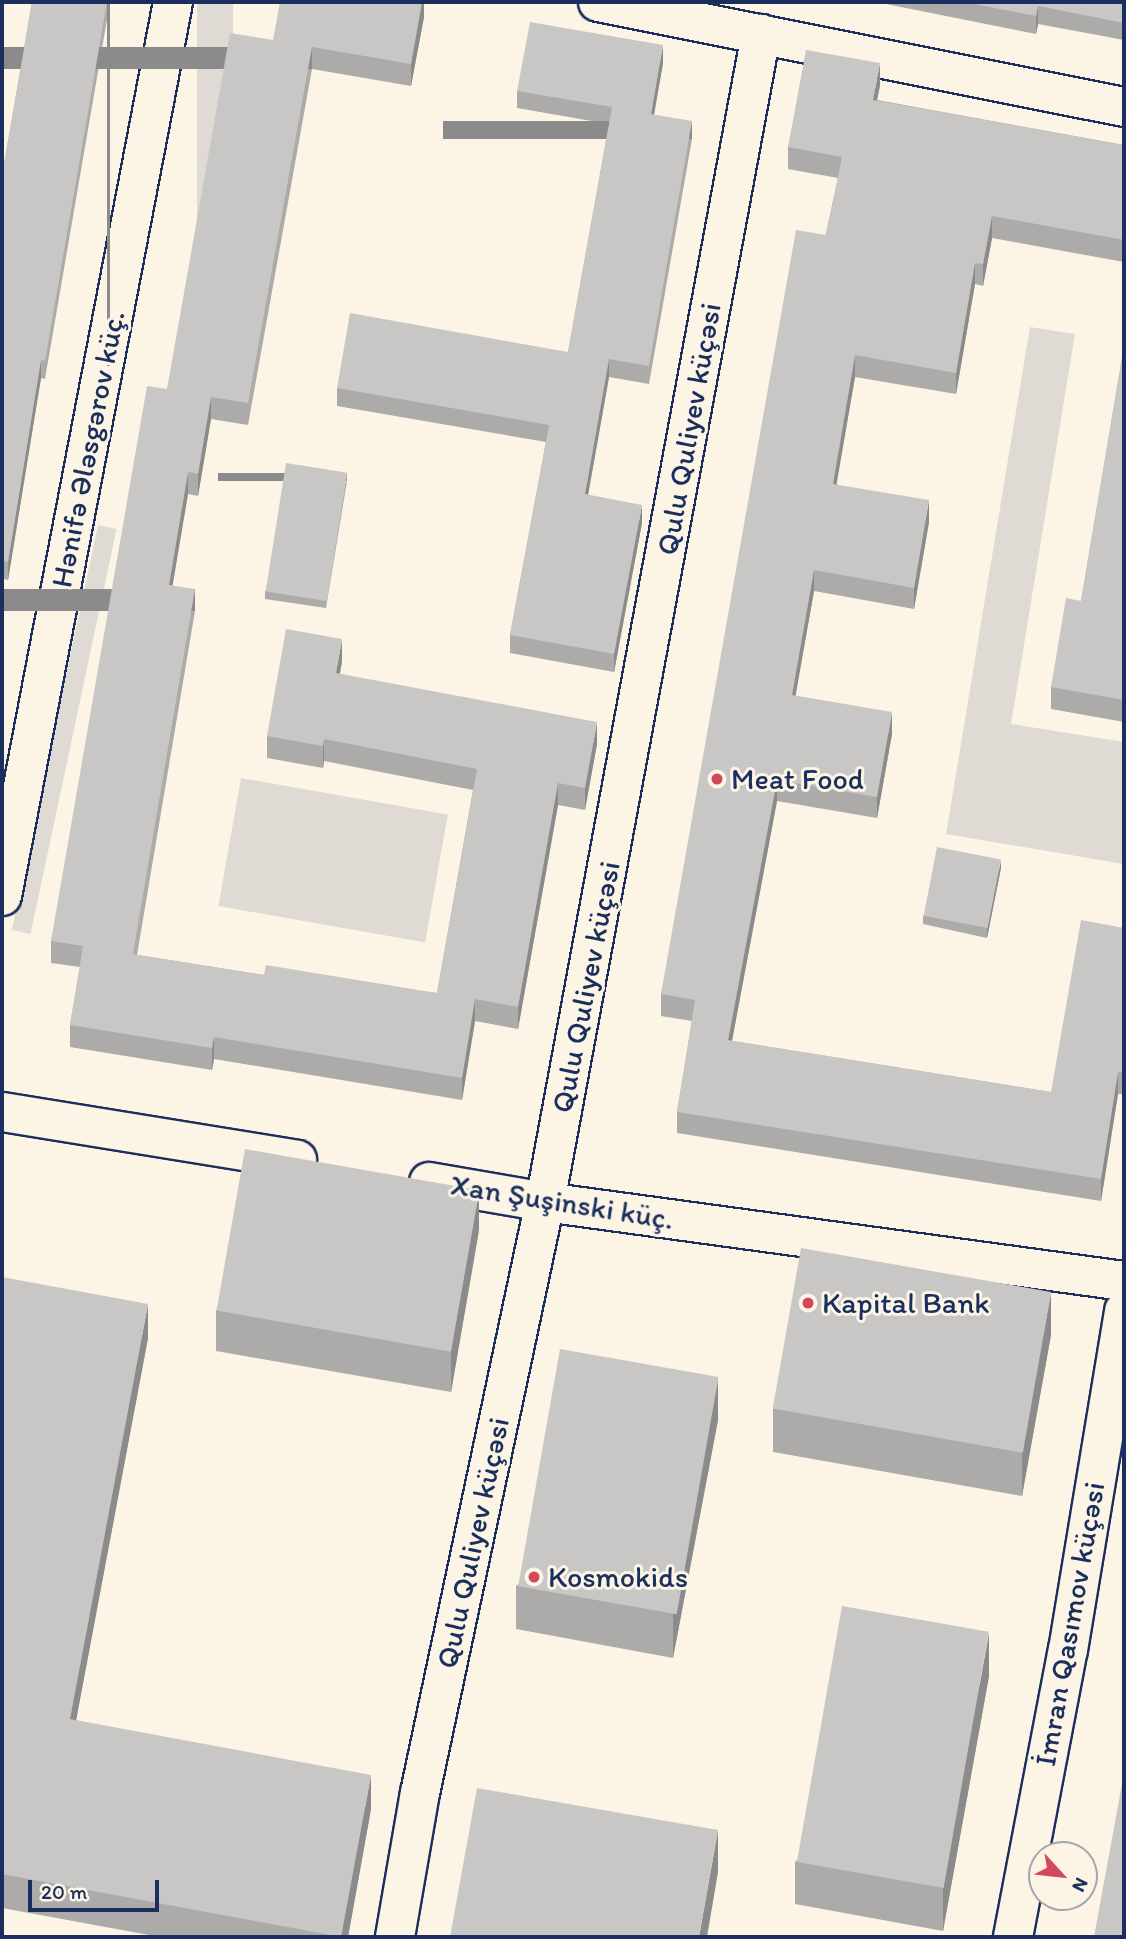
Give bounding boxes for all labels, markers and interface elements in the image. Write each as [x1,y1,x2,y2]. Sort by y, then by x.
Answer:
street label: Qulu Quliyev küçəsi [649,300,729,558]
street label: Hənifə Ələsgərov küç. [43,307,133,591]
place label: Meat Food [731,761,863,797]
marker: Meat Food [709,771,725,787]
street label: Qulu Quliyev küçəsi [544,858,628,1116]
street label: Xan Şuşinski küç. [447,1166,677,1238]
place label: Kapital Bank [822,1285,990,1321]
marker: Kapital Bank [800,1295,816,1311]
street label: Qulu Quliyev küçəsi [429,1414,517,1672]
street label: İmran Qasımov küçəsi [1027,1479,1113,1769]
place label: Kosmokids [548,1559,688,1595]
marker: Kosmokids [526,1569,542,1585]
north arrow [1028,1841,1098,1911]
scale bar [32,1866,163,1910]
text: N [1067,1874,1094,1896]
text: 20 m [41,1879,87,1904]

